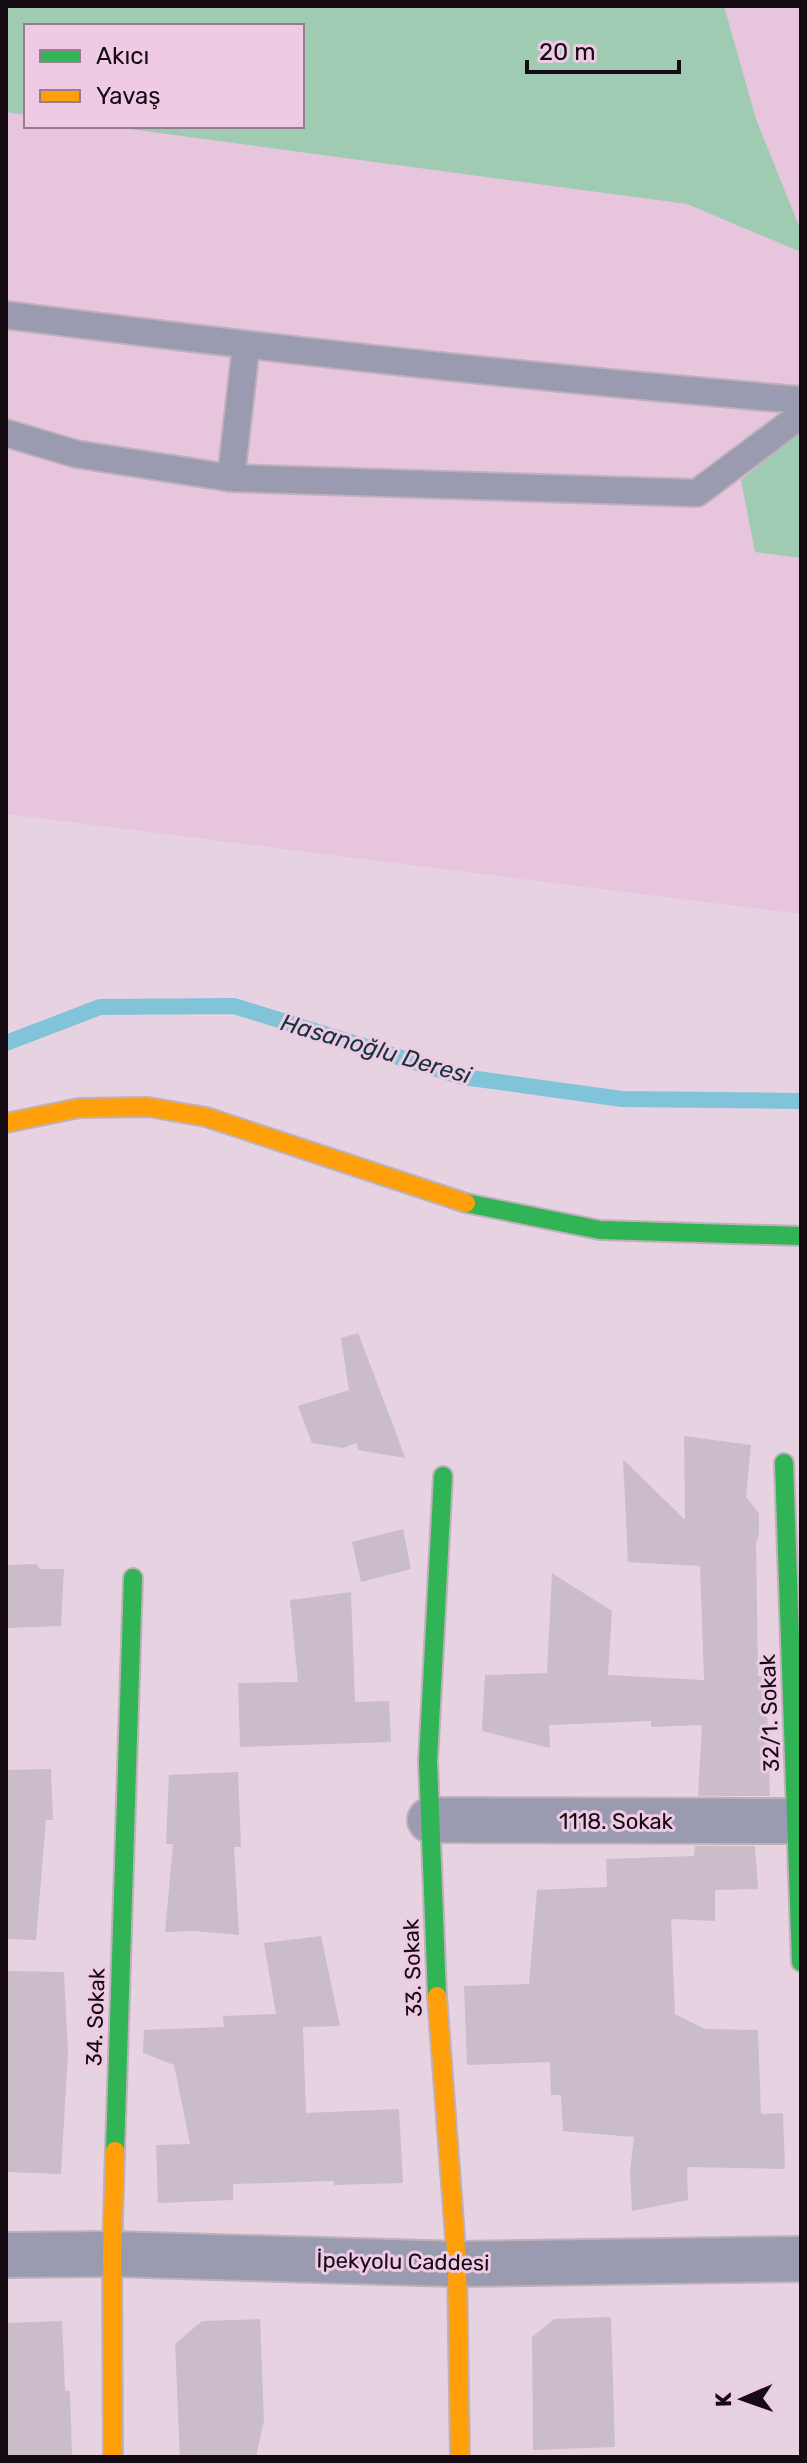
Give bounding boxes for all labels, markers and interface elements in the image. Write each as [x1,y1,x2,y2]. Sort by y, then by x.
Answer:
legend [24,24,304,128]
scale bar [527,24,679,74]
text: 20 m [539,38,596,66]
text: Akıcı [96,42,149,70]
text: Yavaş [96,82,160,110]
water label: Hasanoğlu Deresi [278,1008,476,1090]
street label: 32/1. Sokak [754,1653,785,1772]
street label: 1118. Sokak [559,1808,674,1835]
street label: 33. Sokak [397,1918,428,2018]
street label: 34. Sokak [80,1967,111,2067]
street label: İpekyolu Caddesi [316,2246,490,2277]
north arrow [703,2359,783,2439]
text: K [710,2392,737,2407]

